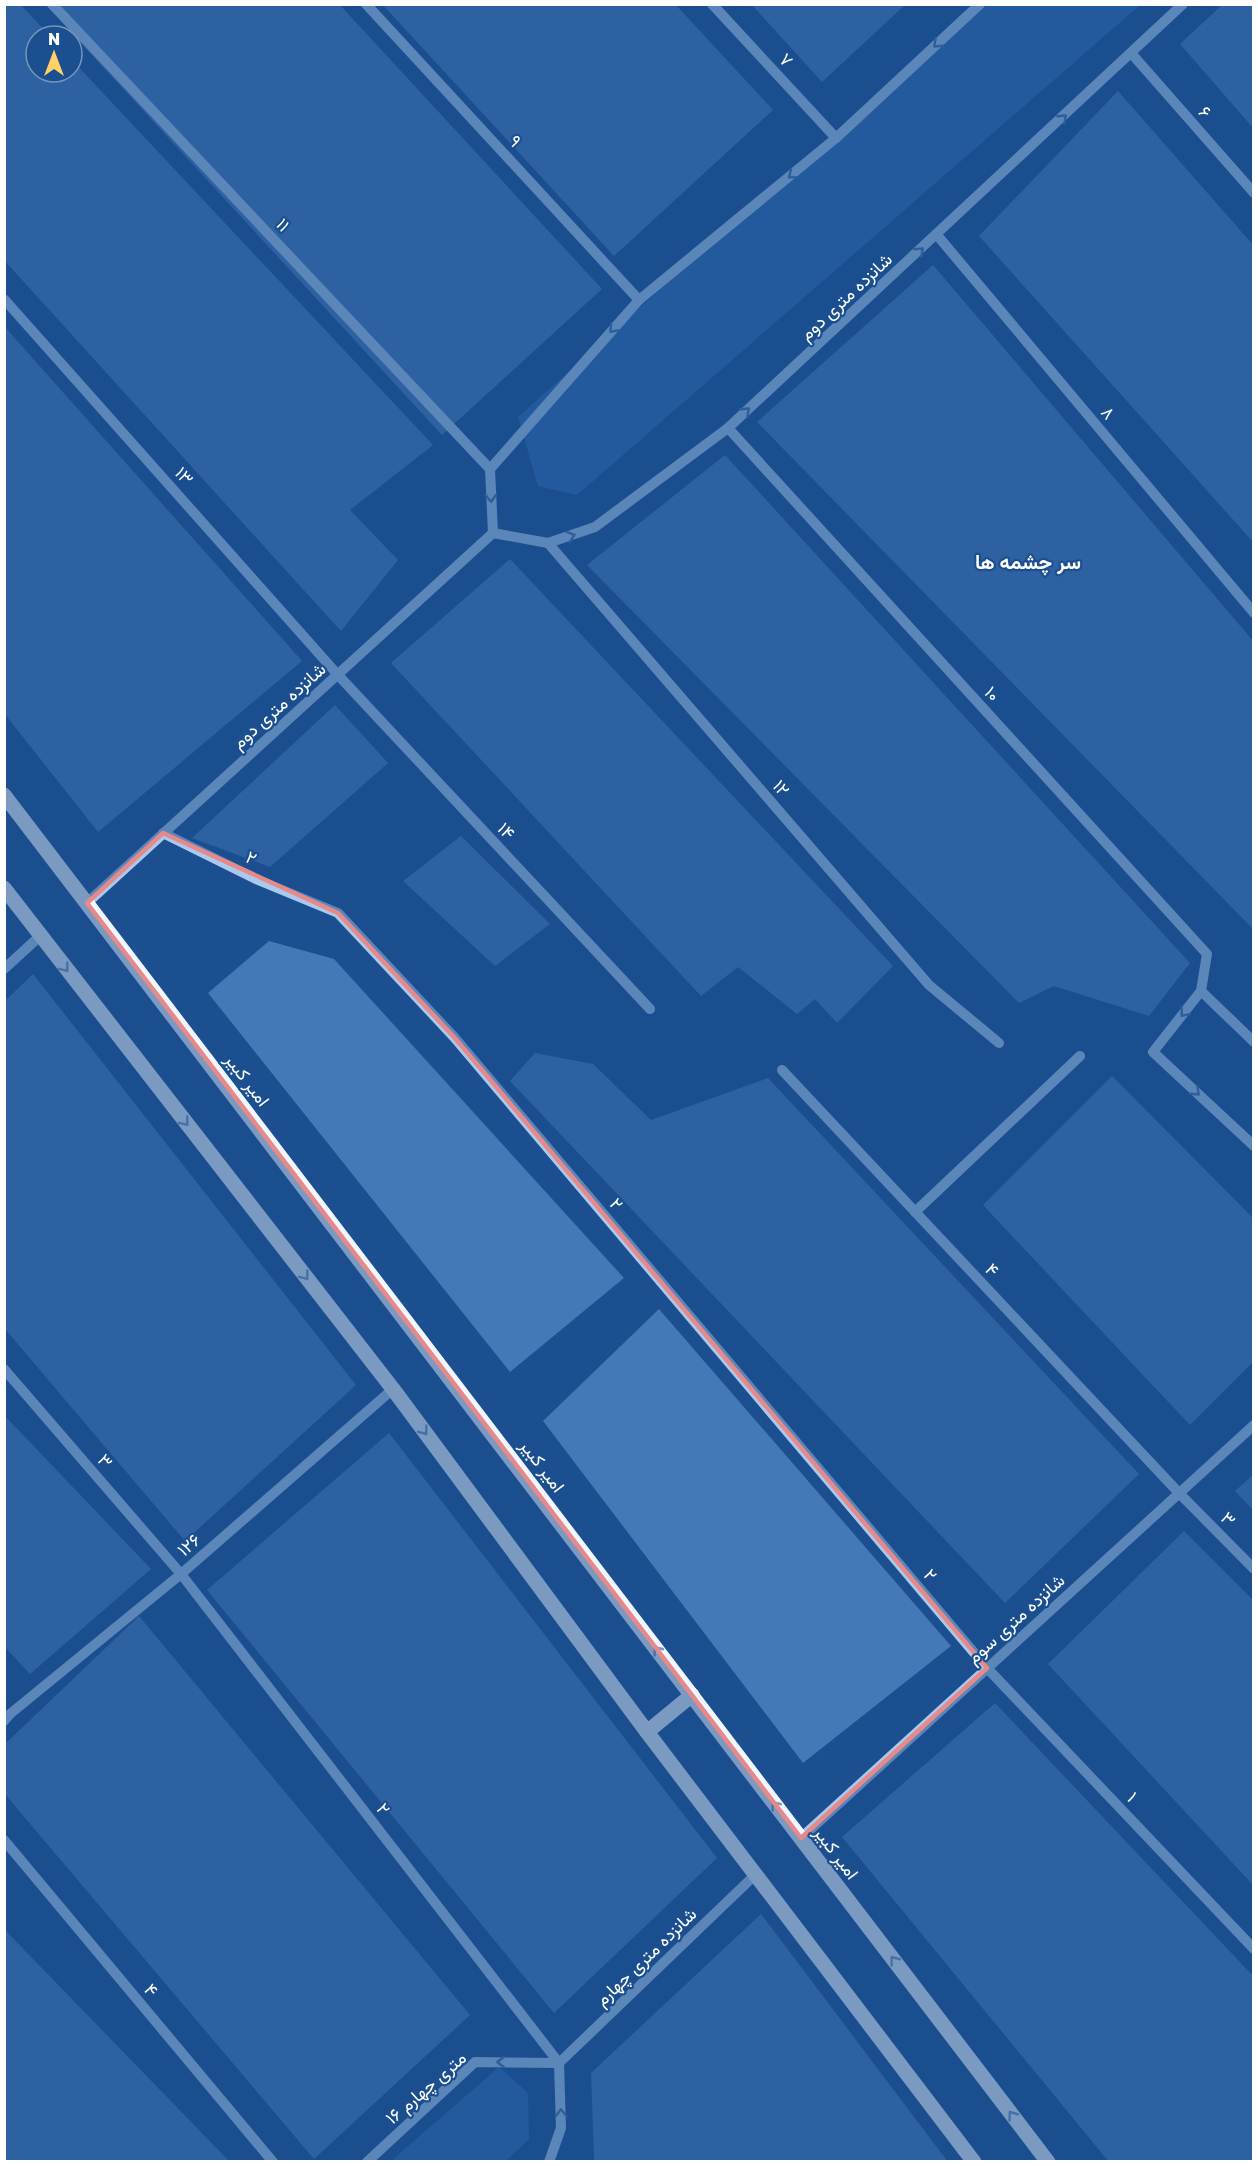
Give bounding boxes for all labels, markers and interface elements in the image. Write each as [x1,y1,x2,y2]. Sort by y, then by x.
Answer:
north arrow [24,24,84,84]
text: N [48,29,60,49]
one-way arrow [934,37,945,48]
street label: ۷ [775,48,798,71]
street label: ۶ [1195,101,1217,122]
one-way arrow [1055,114,1066,125]
street label: ۹ [505,130,527,151]
one-way arrow [788,167,799,178]
street label: ۱۱ [272,213,295,236]
one-way arrow [913,247,924,258]
street label: شانزده متری دوم [794,248,898,346]
one-way arrow [609,322,620,333]
street label: ۸ [1097,401,1121,423]
one-way arrow [739,407,750,418]
street label: ۱۳ [171,462,199,489]
one-way arrow [485,494,498,503]
one-way arrow [565,530,576,543]
district label: سر چشمه ها [975,549,1081,576]
street label: شانزده متری دوم [227,657,331,755]
street label: ۱۰ [980,681,1005,705]
street label: ۱۲ [769,775,795,800]
street label: ۱۴ [493,817,520,843]
street label: ۲ [242,845,260,869]
one-way arrow [58,962,69,973]
one-way arrow [1181,1006,1192,1017]
street label: امیر کبیر [219,1048,275,1111]
one-way arrow [1189,1085,1200,1096]
one-way arrow [178,1116,189,1127]
street label: ۲ [605,1193,628,1214]
street label: ۴ [981,1258,1004,1281]
one-way arrow [298,1269,309,1280]
one-way arrow [416,1424,427,1435]
street label: امیر کبیر [514,1434,570,1497]
street label: ۳ [94,1449,118,1472]
street label: ۳ [1217,1506,1241,1530]
street label: ۱۲۶ [172,1528,205,1560]
street label: ۲ [919,1564,942,1585]
street label: شانزده متری سوم [962,1569,1070,1669]
one-way arrow [654,1646,665,1657]
street label: ۱ [1123,1787,1142,1806]
street label: ۲ [372,1798,395,1819]
one-way arrow [772,1801,783,1812]
street label: امیر کبیر [808,1821,864,1884]
street label: شانزده متری چهارم [590,1902,702,2012]
one-way arrow [890,1956,901,1967]
street label: ۴ [140,1978,164,2000]
street label: ۱۶ متری چهارم [380,2046,472,2130]
one-way arrow [496,2056,505,2069]
one-way arrow [554,2109,567,2118]
one-way arrow [1008,2111,1019,2122]

